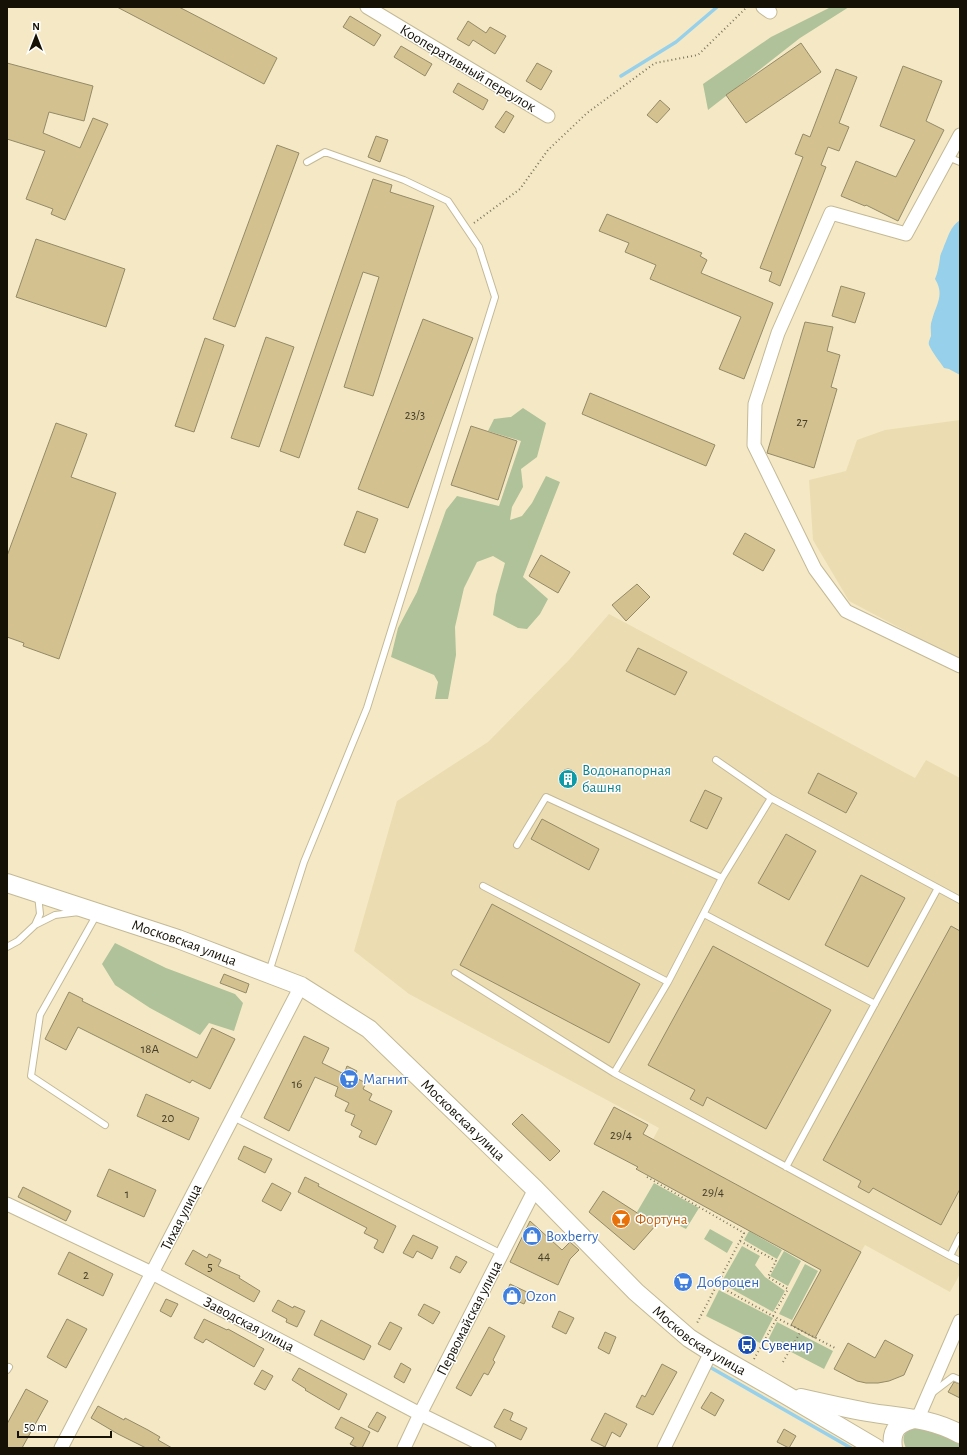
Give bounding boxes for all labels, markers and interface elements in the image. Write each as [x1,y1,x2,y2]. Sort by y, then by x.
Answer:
north arrow [16,16,56,56]
text: N [32,21,40,32]
street label: Кооперативный переулок [397,22,538,115]
house number: 23/3 [405,409,425,422]
house number: 27 [796,416,808,429]
place label: Водонапорная башня [582,763,671,795]
building icon: Водонапорная башня [557,768,579,790]
street label: Московская улица [130,917,239,969]
house number: 18А [141,1043,159,1056]
supermarket icon: Магнит [338,1068,360,1090]
place label: Магнит [363,1072,409,1087]
street label: Московская улица [418,1077,508,1164]
house number: 16 [292,1078,302,1091]
house number: 20 [162,1112,175,1125]
house number: 29/4 [610,1129,632,1142]
street label: Тихая улица [158,1181,205,1253]
house number: 29/4 [702,1186,724,1199]
house number: 1 [125,1188,129,1201]
bar icon: Фортуна [610,1208,632,1230]
place label: Фортуна [635,1212,688,1227]
shop icon: Boxberry [521,1225,543,1247]
place label: Boxberry [546,1229,599,1244]
house number: 44 [538,1250,550,1263]
street label: Первомайская улица [434,1258,505,1378]
house number: 5 [207,1261,213,1274]
house number: 2 [83,1269,89,1282]
supermarket icon: Доброцен [672,1271,694,1293]
place label: Доброцен [697,1275,759,1290]
shop icon: Ozon [501,1285,523,1307]
place label: Ozon [526,1289,556,1304]
street label: Заводская улица [201,1294,297,1355]
street label: Московская улица [650,1303,749,1378]
bus stop icon: Сувенир [736,1334,758,1356]
place label: Сувенир [761,1338,813,1353]
scale bar [18,1413,111,1439]
text: 50 m [24,1421,47,1433]

